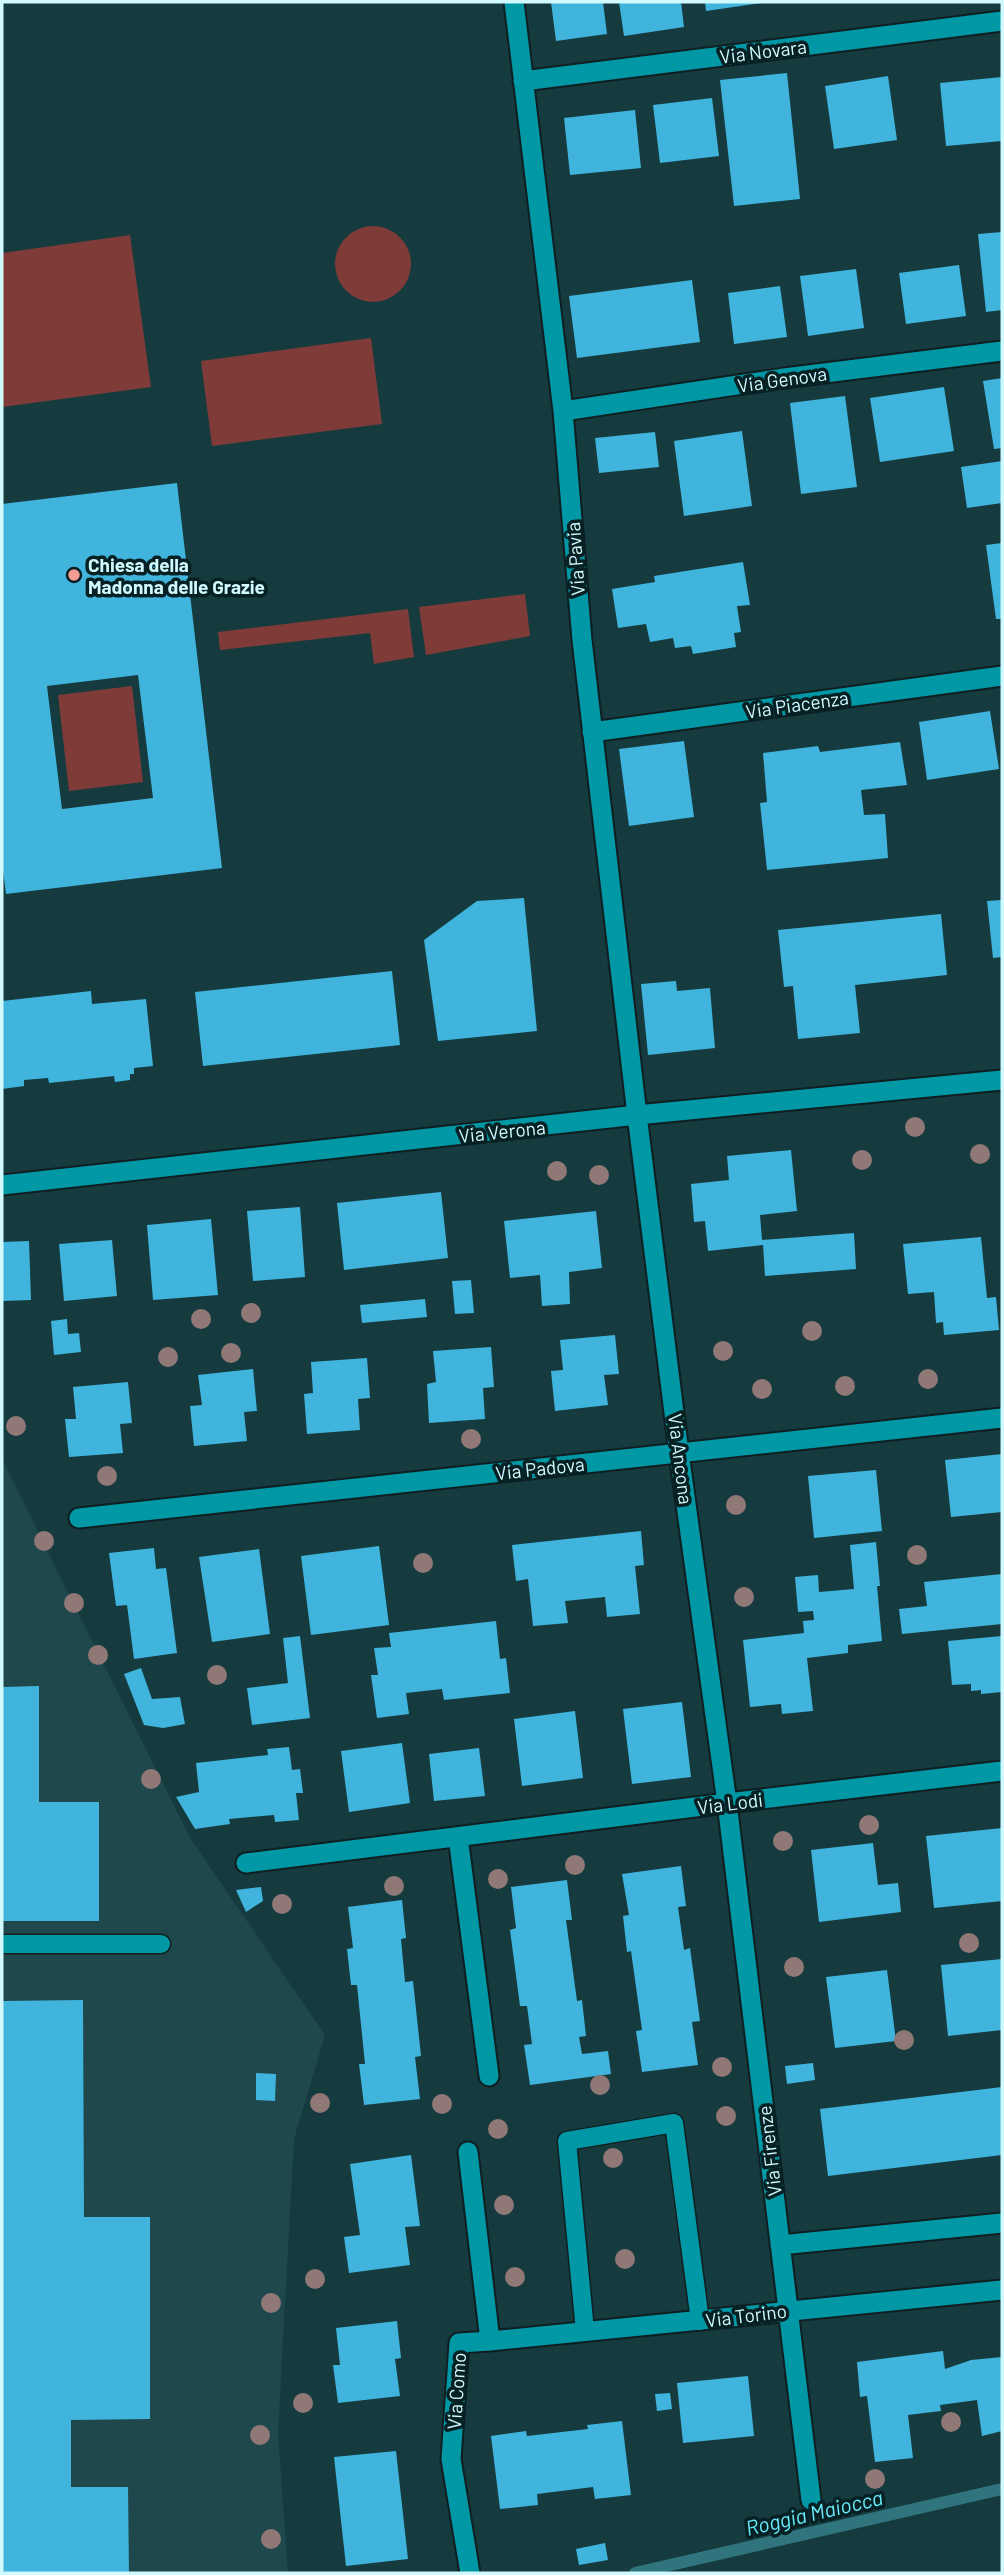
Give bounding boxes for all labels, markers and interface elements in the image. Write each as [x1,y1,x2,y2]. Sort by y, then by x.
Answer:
street label: Via Novara [718,34,808,68]
street label: Via Genova [736,361,828,397]
street label: Via Pavia [561,521,589,597]
place label: Chiesa della Madonna delle Grazie [88,553,265,598]
marker: Chiesa della Madonna delle Grazie [66,567,82,583]
street label: Via Piacenza [744,685,850,723]
street label: Via Verona [458,1115,546,1147]
street label: Via Ancona [664,1412,698,1506]
street label: Via Padova [494,1452,586,1484]
street label: Via Lodi [696,1788,764,1818]
street label: Via Firenze [752,2104,786,2198]
street label: Via Torino [704,2299,788,2331]
street label: Via Como [442,2352,470,2430]
water label: Roggia Maiocca [743,2484,885,2540]

